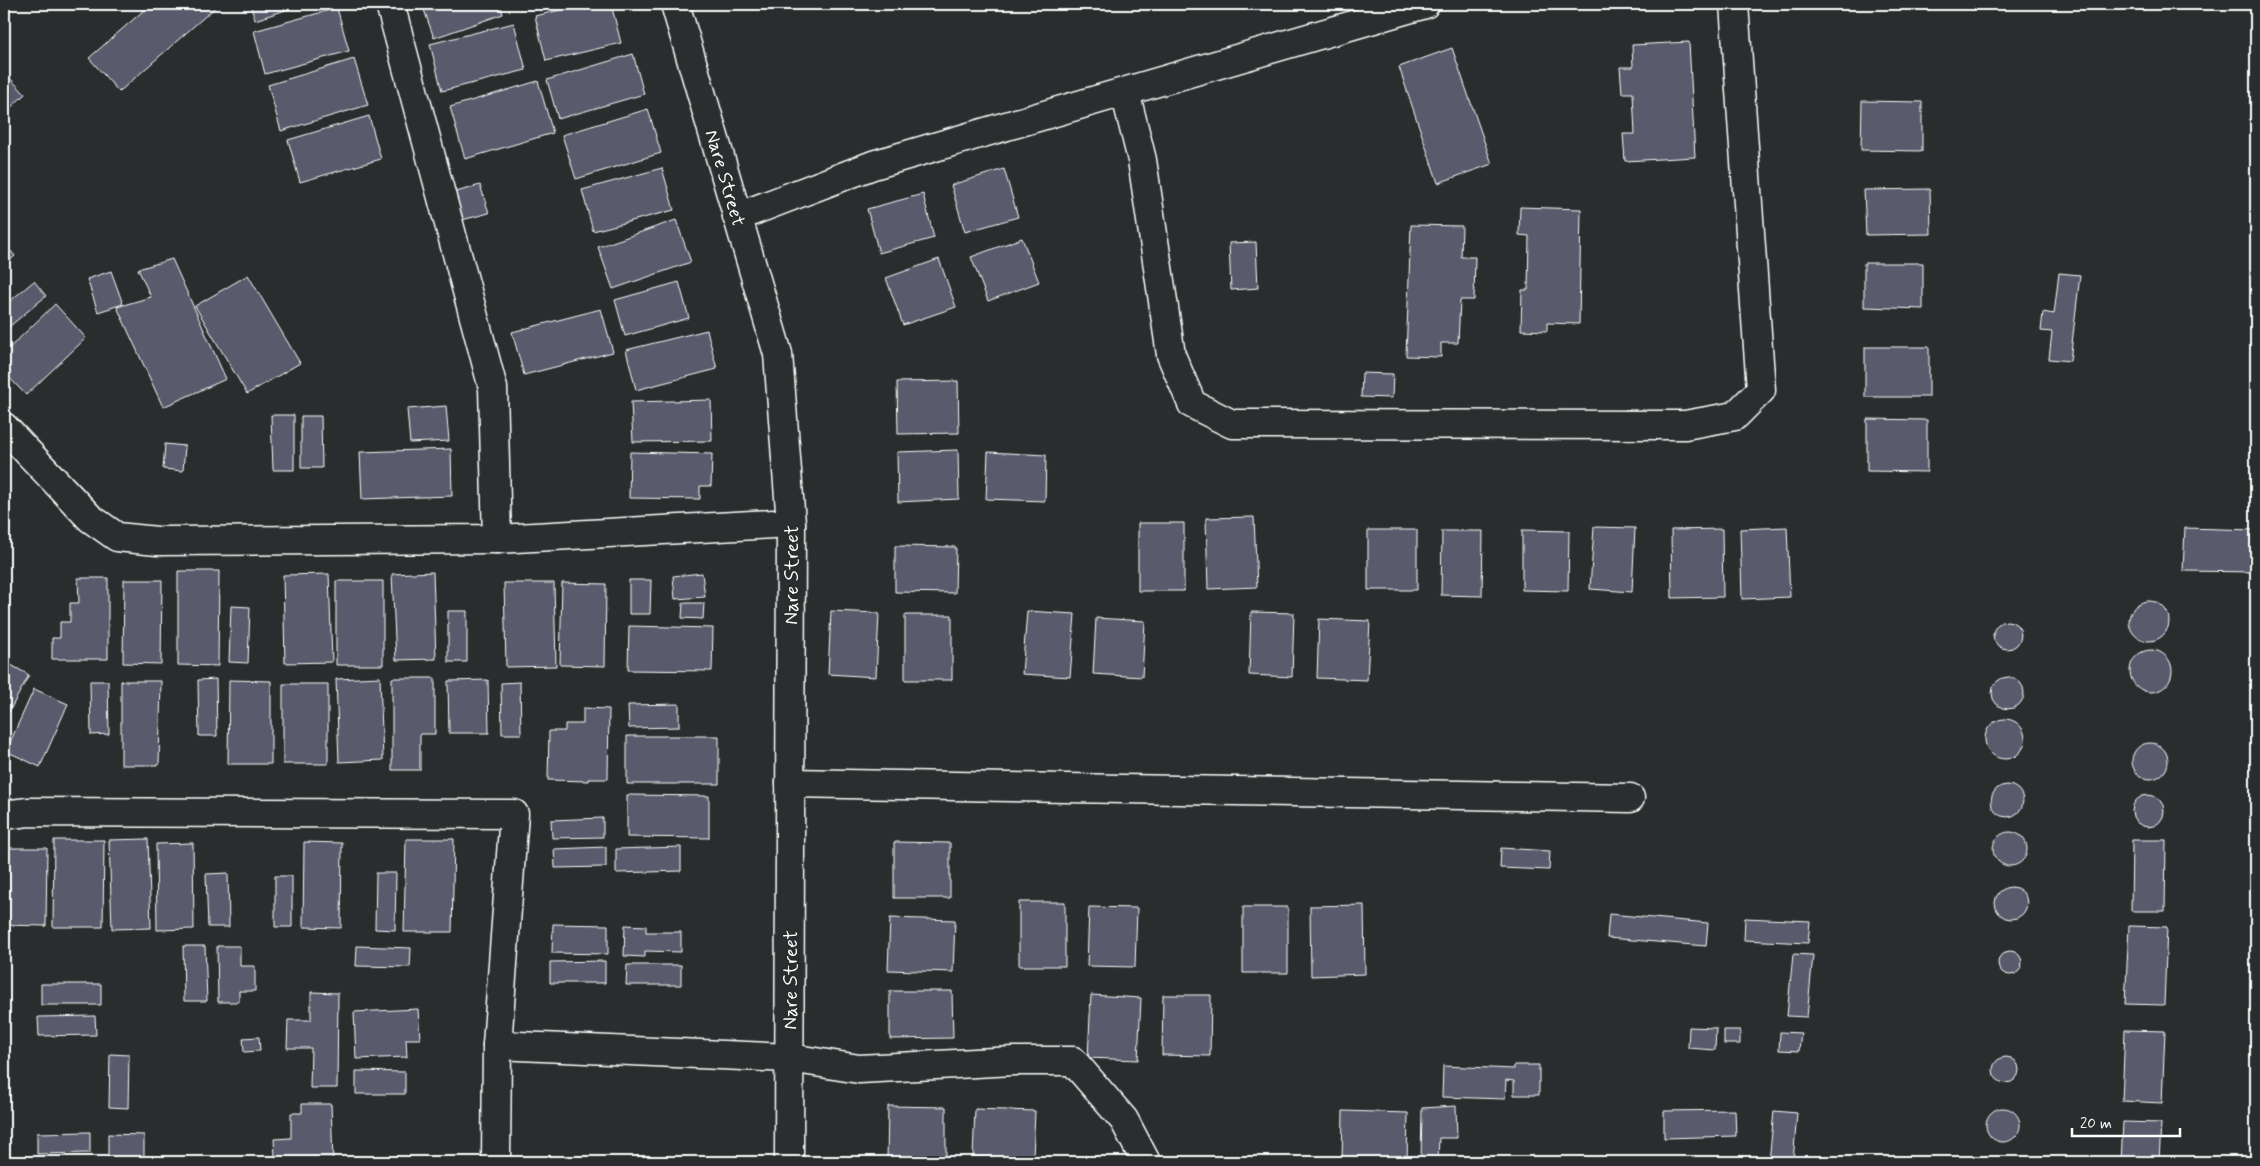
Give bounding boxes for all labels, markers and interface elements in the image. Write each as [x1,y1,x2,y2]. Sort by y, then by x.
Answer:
street label: Nare Street [699,127,751,229]
street label: Nare Street [780,525,805,625]
street label: Nare Street [779,930,804,1030]
scale bar [2072,1106,2180,1138]
text: 20 m [2080,1114,2112,1134]

